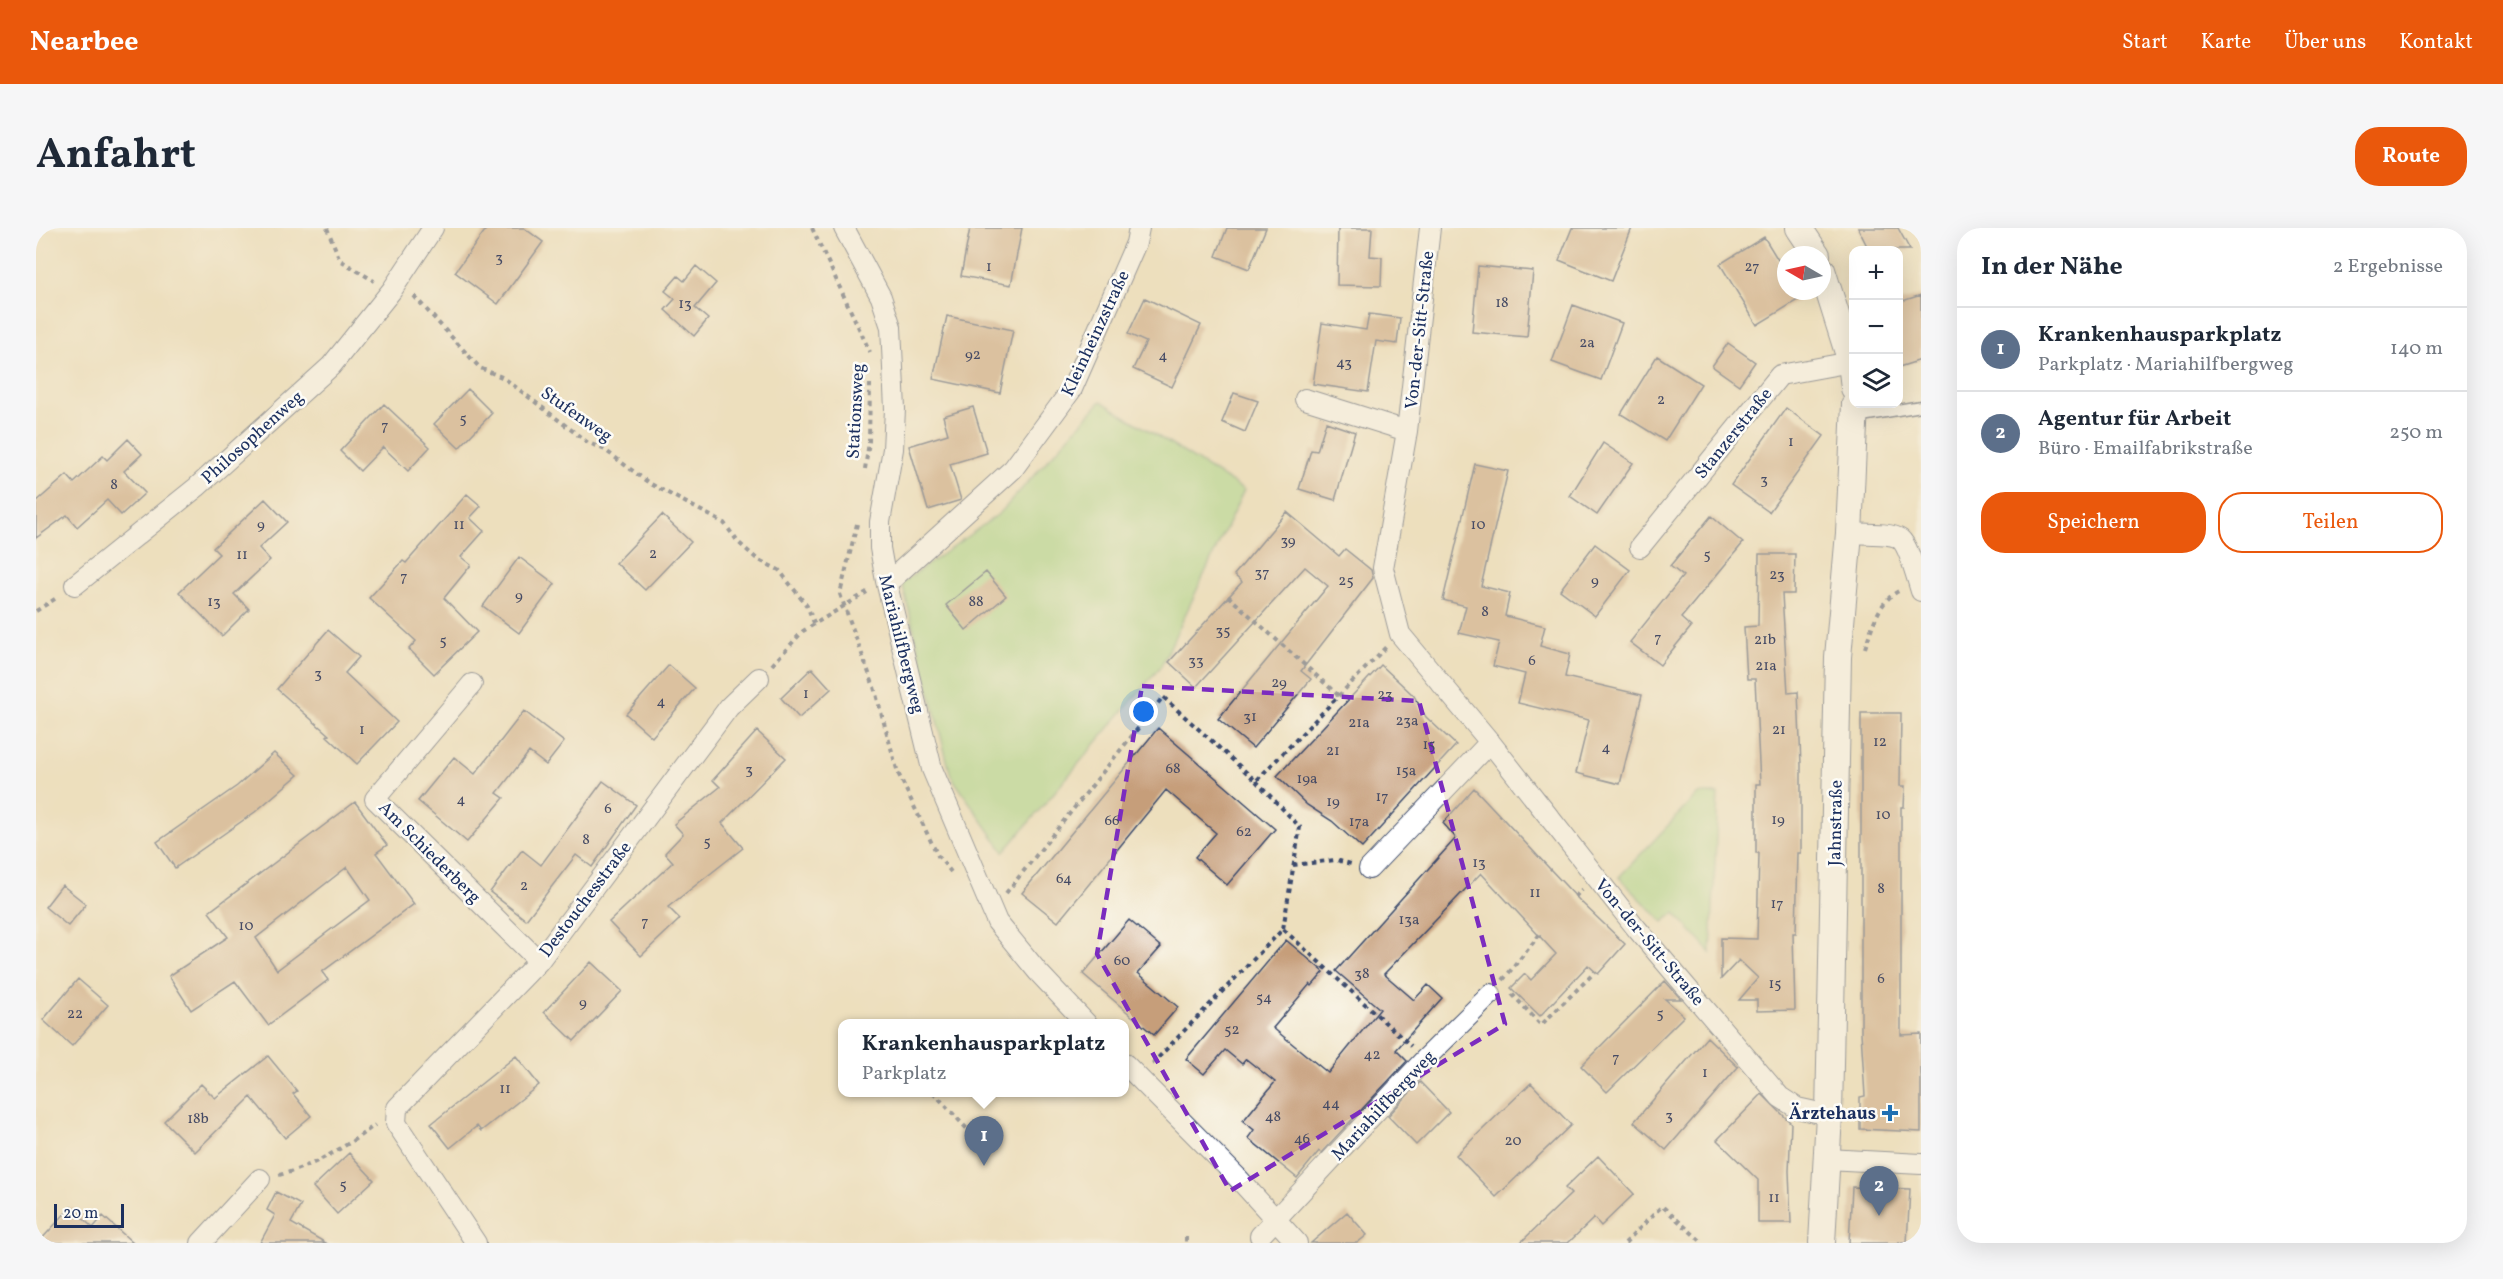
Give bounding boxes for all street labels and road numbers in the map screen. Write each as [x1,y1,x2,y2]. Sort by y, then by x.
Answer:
street label: Von-der-Sitt-Straße [1400,250,1441,411]
street label: Kleinheinzstraße [1056,266,1137,401]
street label: Stationsweg [842,363,871,460]
street label: Stufenweg [535,381,617,449]
street label: Stanzerstraße [1690,383,1779,485]
street label: Philosophenweg [196,385,310,491]
street label: Mariahilfbergweg [871,572,930,717]
street label: Jahnstraße [1823,780,1850,866]
street label: Am Schiederberg [372,796,486,910]
street label: Destouchesstraße [534,837,638,963]
street label: Von-der-Sitt-Straße [1588,874,1710,1012]
street label: Mariahilfbergweg [1326,1045,1442,1167]

